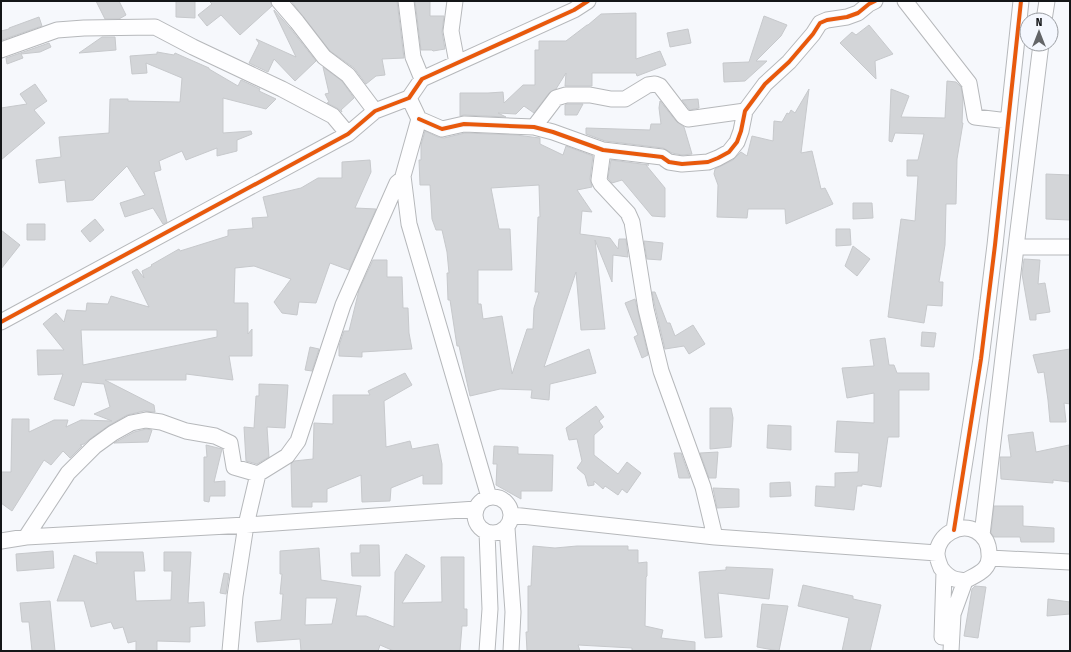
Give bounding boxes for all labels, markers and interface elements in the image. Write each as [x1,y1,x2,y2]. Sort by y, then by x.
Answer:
north arrow [1019,12,1059,52]
text: N [1036,16,1042,29]

